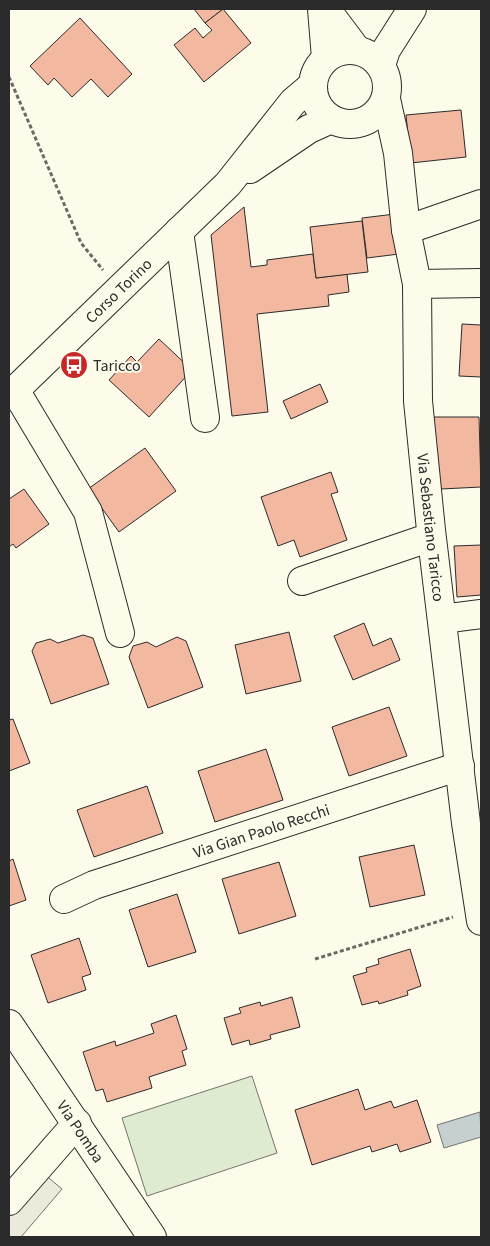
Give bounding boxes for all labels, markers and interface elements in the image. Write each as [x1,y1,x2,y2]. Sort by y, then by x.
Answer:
street label: Corso Torino [81,253,157,328]
bus stop icon: Taricco [59,350,89,380]
place label: Taricco [93,355,141,377]
street label: Via Sebastiano Taricco [411,452,449,603]
street label: Via Gian Paolo Recchi [191,799,333,864]
street label: Via Pomba [51,1096,109,1167]

